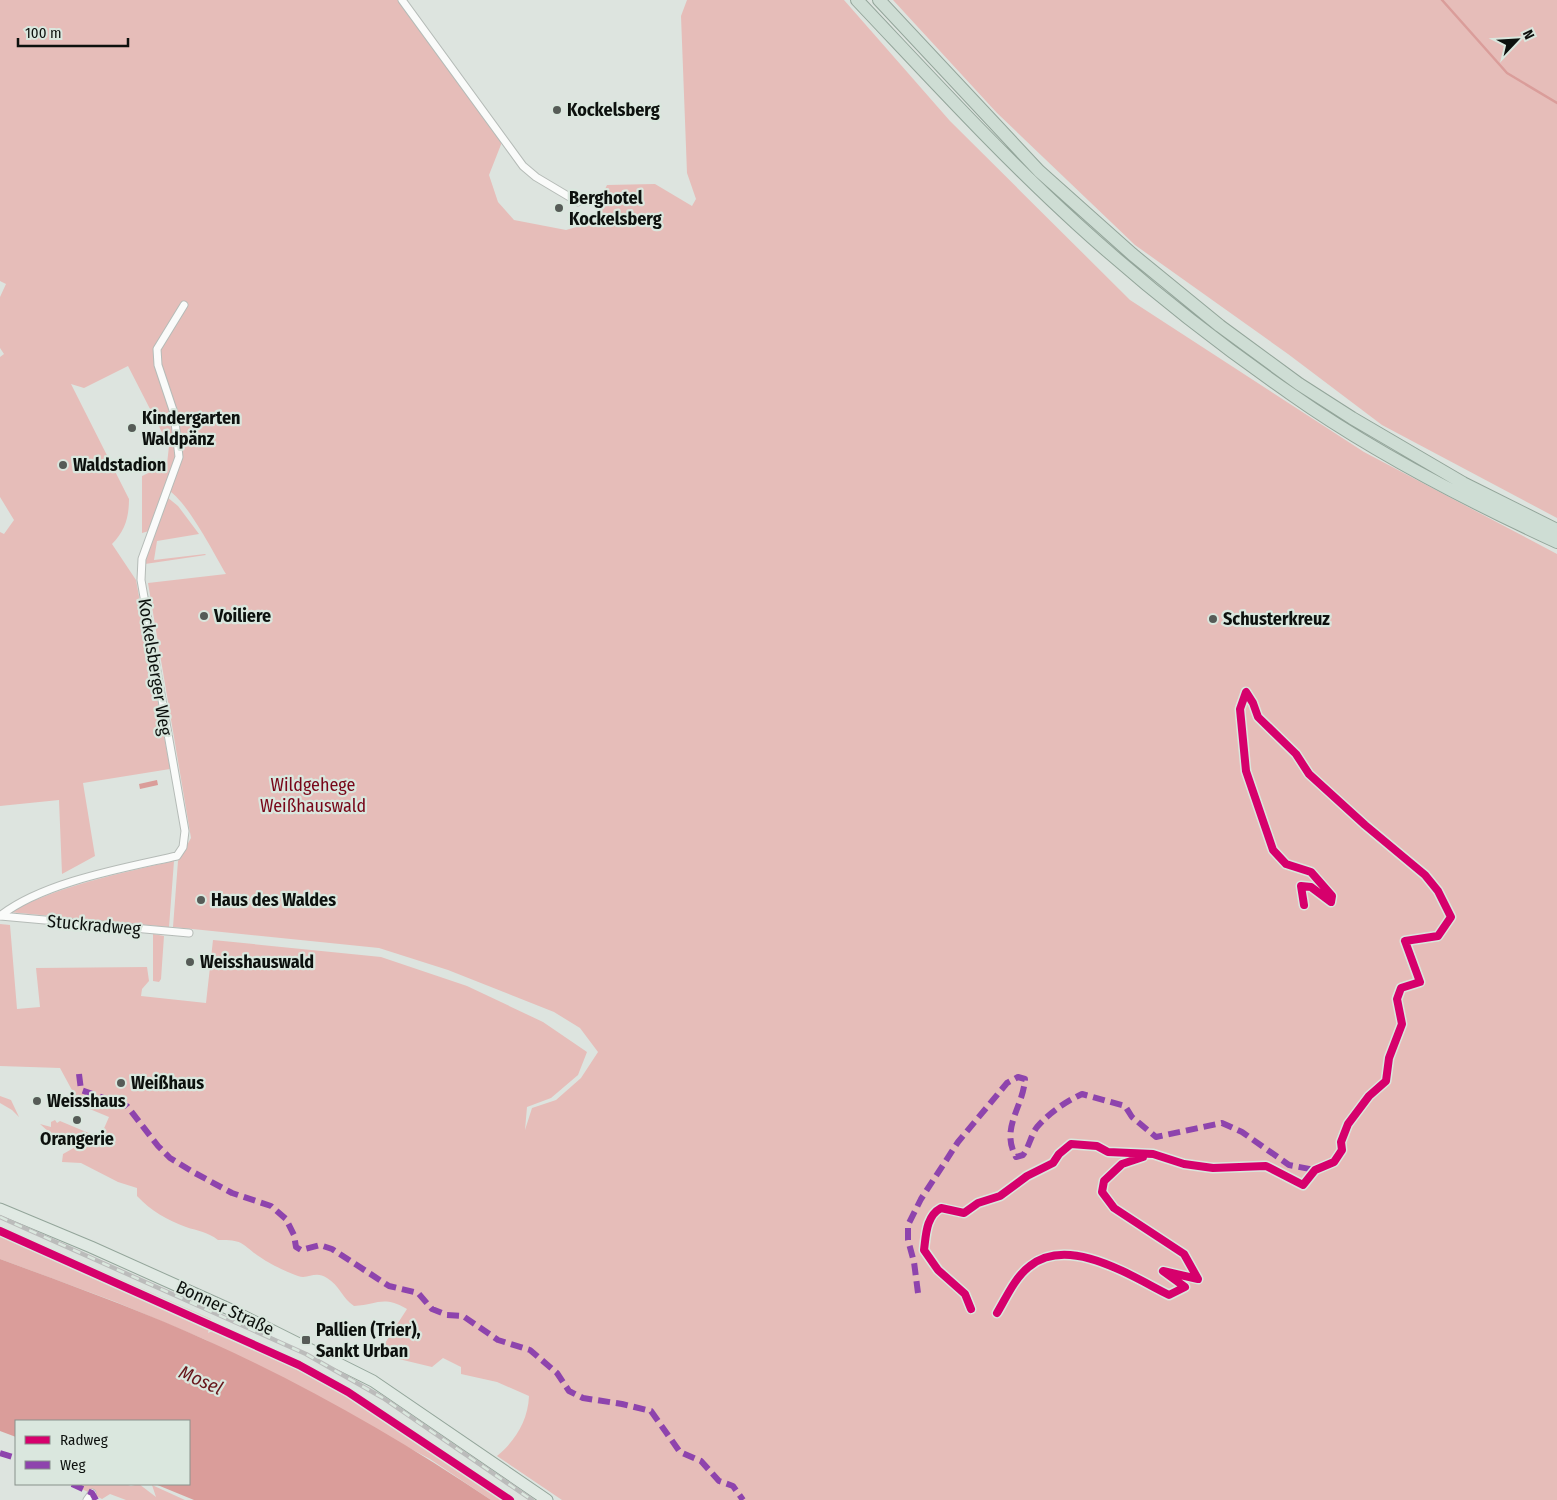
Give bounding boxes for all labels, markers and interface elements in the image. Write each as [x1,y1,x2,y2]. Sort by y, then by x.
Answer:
scale bar [18,15,128,47]
north arrow [1492,15,1542,65]
text: 100 m [25,24,62,42]
text: N [1519,27,1538,42]
place label: Kockelsberg [567,99,660,121]
marker: Kockelsberg [551,104,563,116]
place label: Berghotel Kockelsberg [569,187,662,230]
marker: Berghotel Kockelsberg [553,202,565,214]
place label: Kindergarten Waldpänz [142,407,241,450]
marker: Kindergarten Waldpänz [126,422,138,434]
place label: Waldstadion [73,454,166,476]
marker: Waldstadion [57,459,69,471]
street label: Kockelsberger Weg [133,597,177,738]
place label: Voiliere [213,605,271,627]
place label: Schusterkreuz [1223,608,1330,630]
marker: Voiliere [198,610,210,622]
marker: Schusterkreuz [1207,613,1219,625]
park label: Wildgehege Weißhauswald [260,774,366,817]
place label: Haus des Waldes [211,889,336,911]
marker: Haus des Waldes [195,894,207,906]
street label: Stuckradweg [46,910,142,940]
place label: Weisshauswald [200,951,314,973]
marker: Weisshauswald [184,956,196,968]
place label: Weißhaus [131,1072,204,1094]
marker: Weißhaus [115,1077,127,1089]
place label: Weisshaus [47,1090,126,1112]
marker: Weisshaus [31,1095,43,1107]
marker: Orangerie [71,1114,83,1126]
place label: Orangerie [40,1128,114,1150]
street label: Bonner Straße [173,1276,278,1340]
place label: Pallien (Trier), Sankt Urban [316,1319,421,1362]
marker: Pallien (Trier), Sankt Urban [300,1334,312,1346]
water label: Mosel [176,1360,226,1400]
legend [15,1420,190,1485]
text: Radweg [60,1431,108,1449]
text: Weg [60,1456,86,1474]

